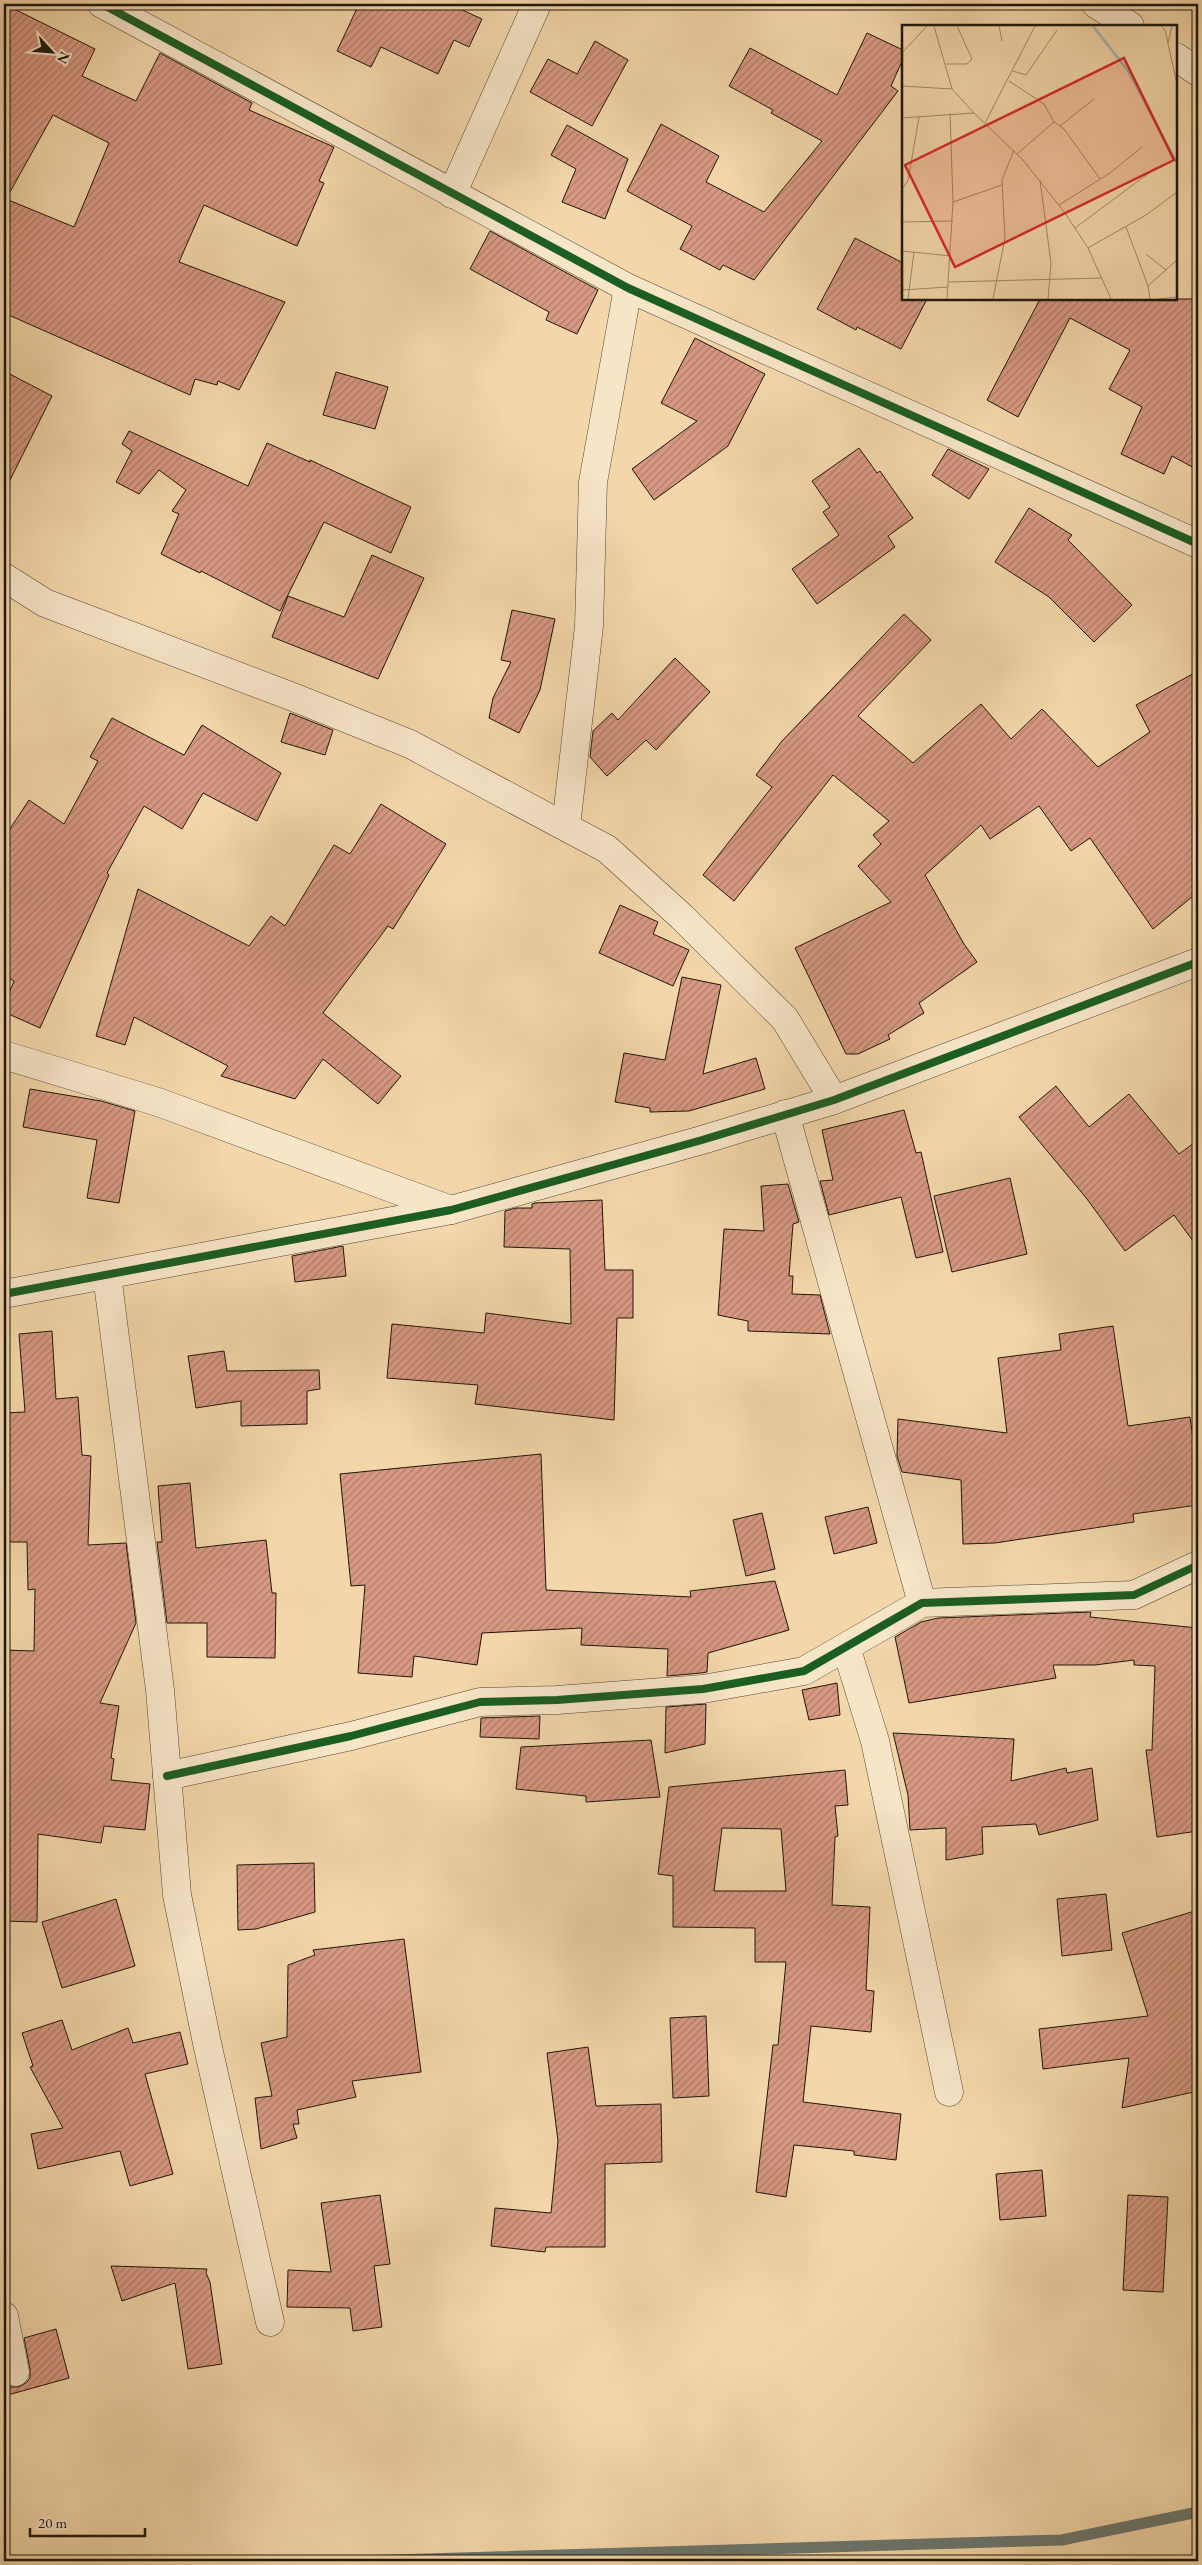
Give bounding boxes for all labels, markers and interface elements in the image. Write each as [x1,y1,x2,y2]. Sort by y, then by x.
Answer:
inset map [902,25,1177,300]
north arrow [28,28,78,78]
text: N [53,49,74,67]
scale bar [30,2505,145,2537]
text: 20 m [38,2513,67,2532]

